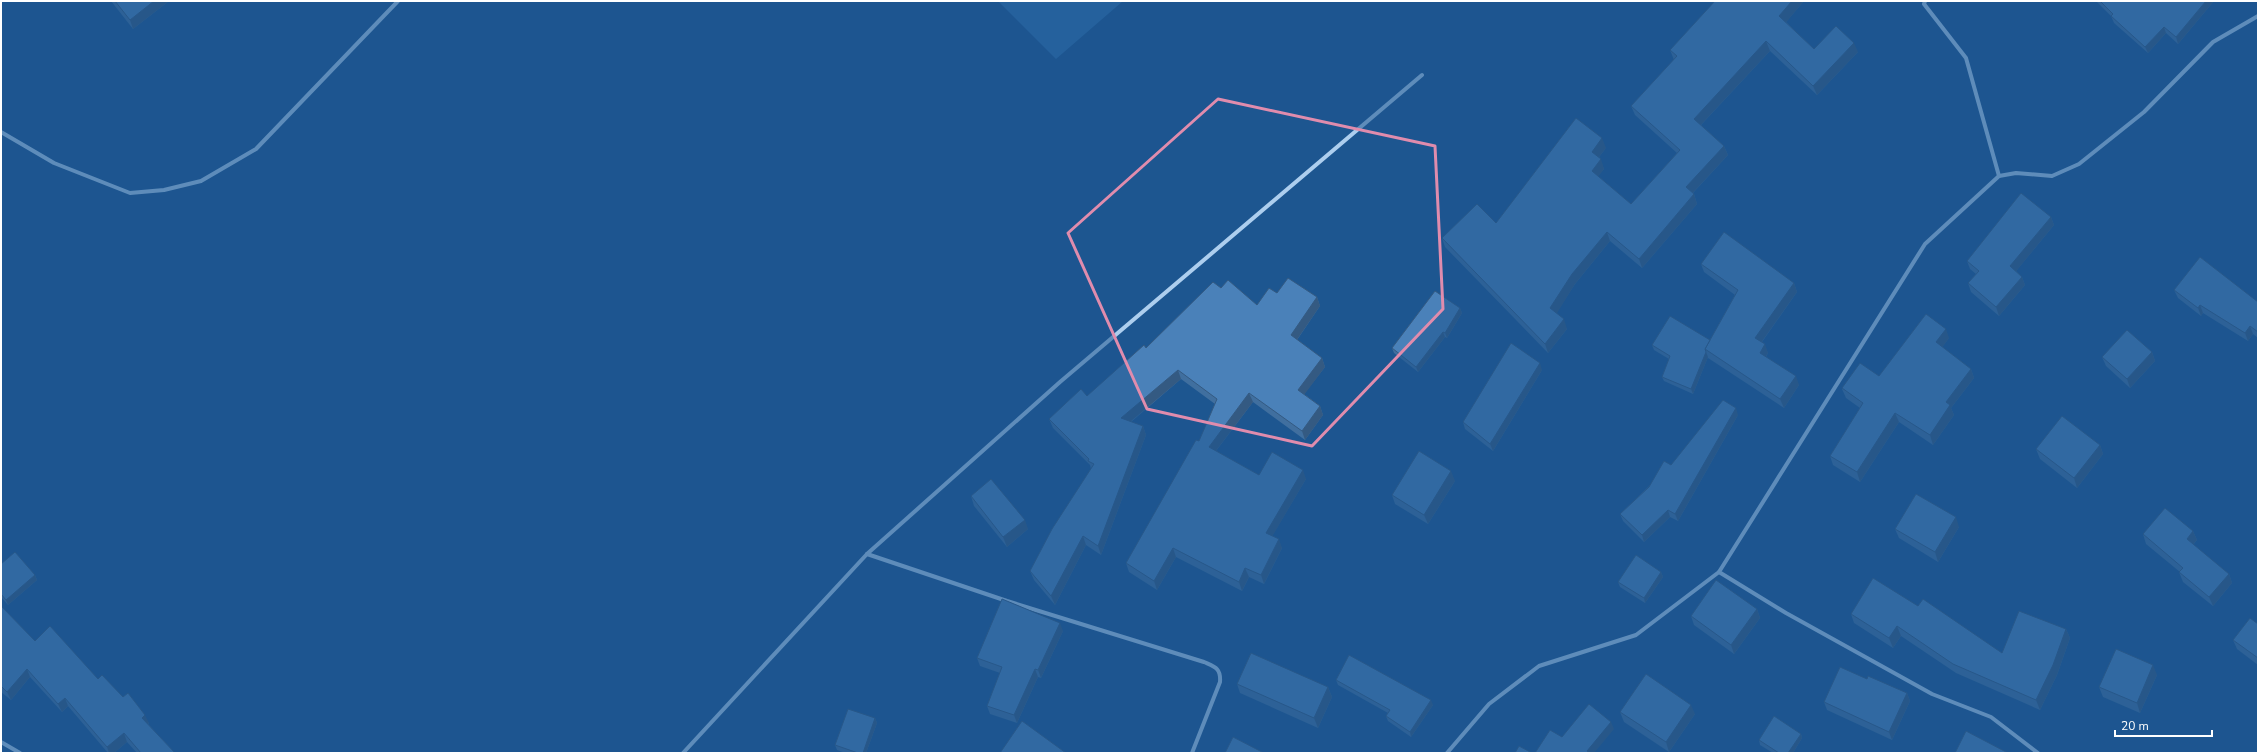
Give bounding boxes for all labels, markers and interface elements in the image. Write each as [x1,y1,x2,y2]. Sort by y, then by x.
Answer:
scale bar [2115,712,2212,738]
text: 20 m [2121,718,2149,734]

